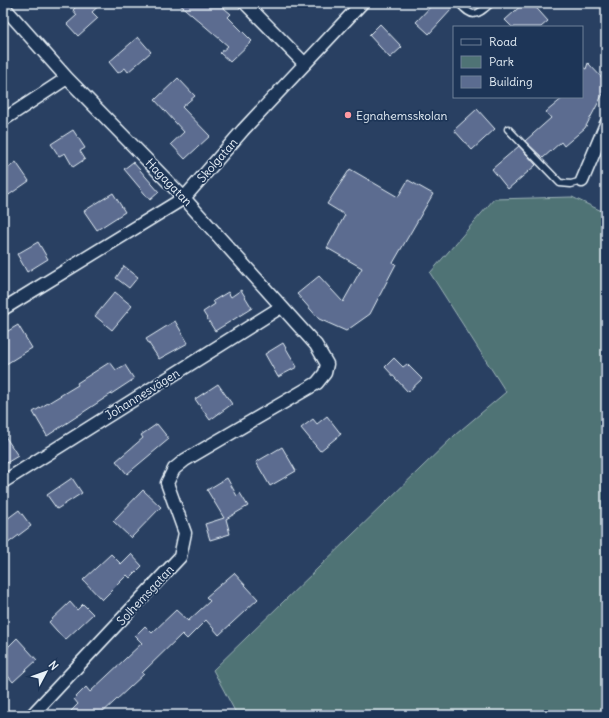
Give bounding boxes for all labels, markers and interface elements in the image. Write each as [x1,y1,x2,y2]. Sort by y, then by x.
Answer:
legend [453,26,583,98]
text: Road [489,34,517,49]
text: Park [489,54,514,69]
text: Building [489,74,533,89]
place label: Egnahemsskolan [356,108,448,123]
marker: Egnahemsskolan [343,110,353,120]
street label: Skolgatan [194,135,240,185]
street label: Hagagatan [143,155,195,209]
street label: Johannesvägen [102,365,182,423]
street label: Solhemsgatan [113,562,177,628]
north arrow [26,652,66,692]
text: N [46,658,61,673]

